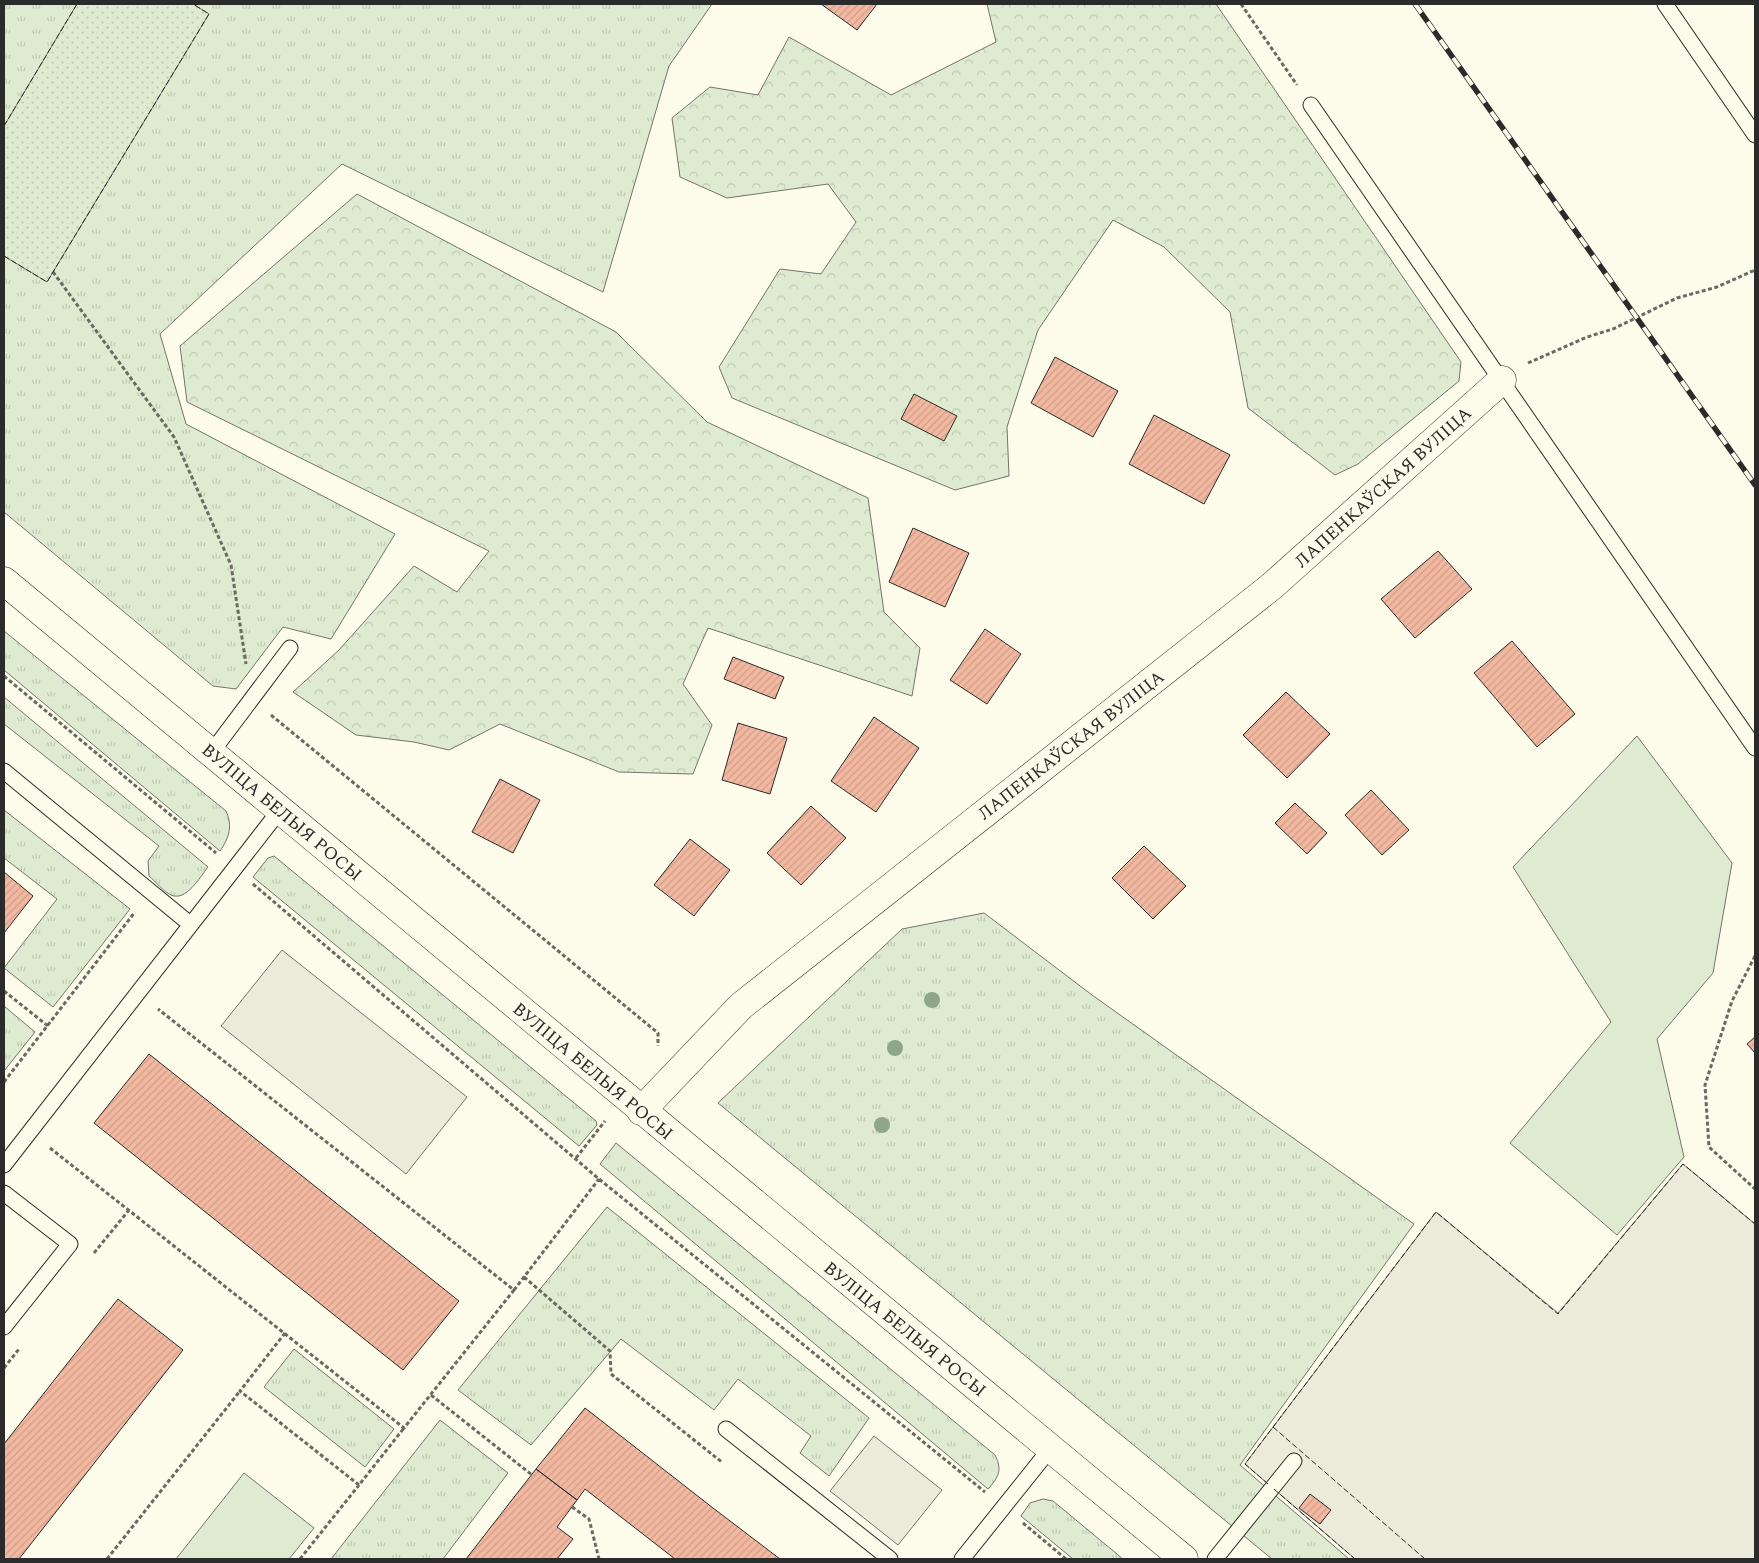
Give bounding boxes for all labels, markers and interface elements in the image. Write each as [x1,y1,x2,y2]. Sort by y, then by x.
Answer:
street label: ЛАПЕНКАЎСКАЯ ВУЛІЦА [1289,400,1478,574]
street label: ЛАПЕНКАЎСКАЯ ВУЛІЦА [972,664,1170,827]
street label: ВУЛІЦА БЕЛЫЯ РОСЫ [195,737,368,888]
street label: ВУЛІЦА БЕЛЫЯ РОСЫ [506,996,679,1147]
street label: ВУЛІЦА БЕЛЫЯ РОСЫ [817,1255,992,1404]

